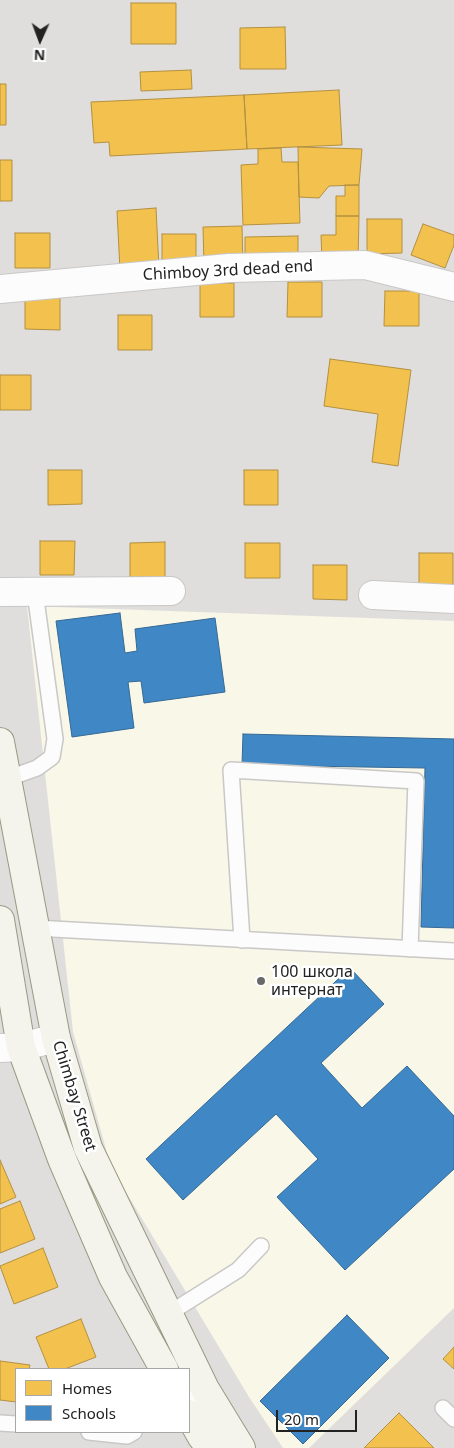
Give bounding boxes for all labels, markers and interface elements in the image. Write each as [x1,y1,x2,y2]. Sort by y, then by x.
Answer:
north arrow [15,15,65,65]
text: N [33,46,45,65]
street label: Chimboy 3rd dead end [142,257,314,285]
place label: 100 школа интернат [271,962,353,1000]
marker: 100 школа интернат [255,975,267,987]
street label: Chimbay Street [48,1038,100,1154]
legend [15,1368,190,1433]
text: Homes [62,1378,112,1398]
scale bar [279,1400,360,1432]
text: Schools [62,1403,116,1423]
text: 20 m [284,1409,319,1429]

